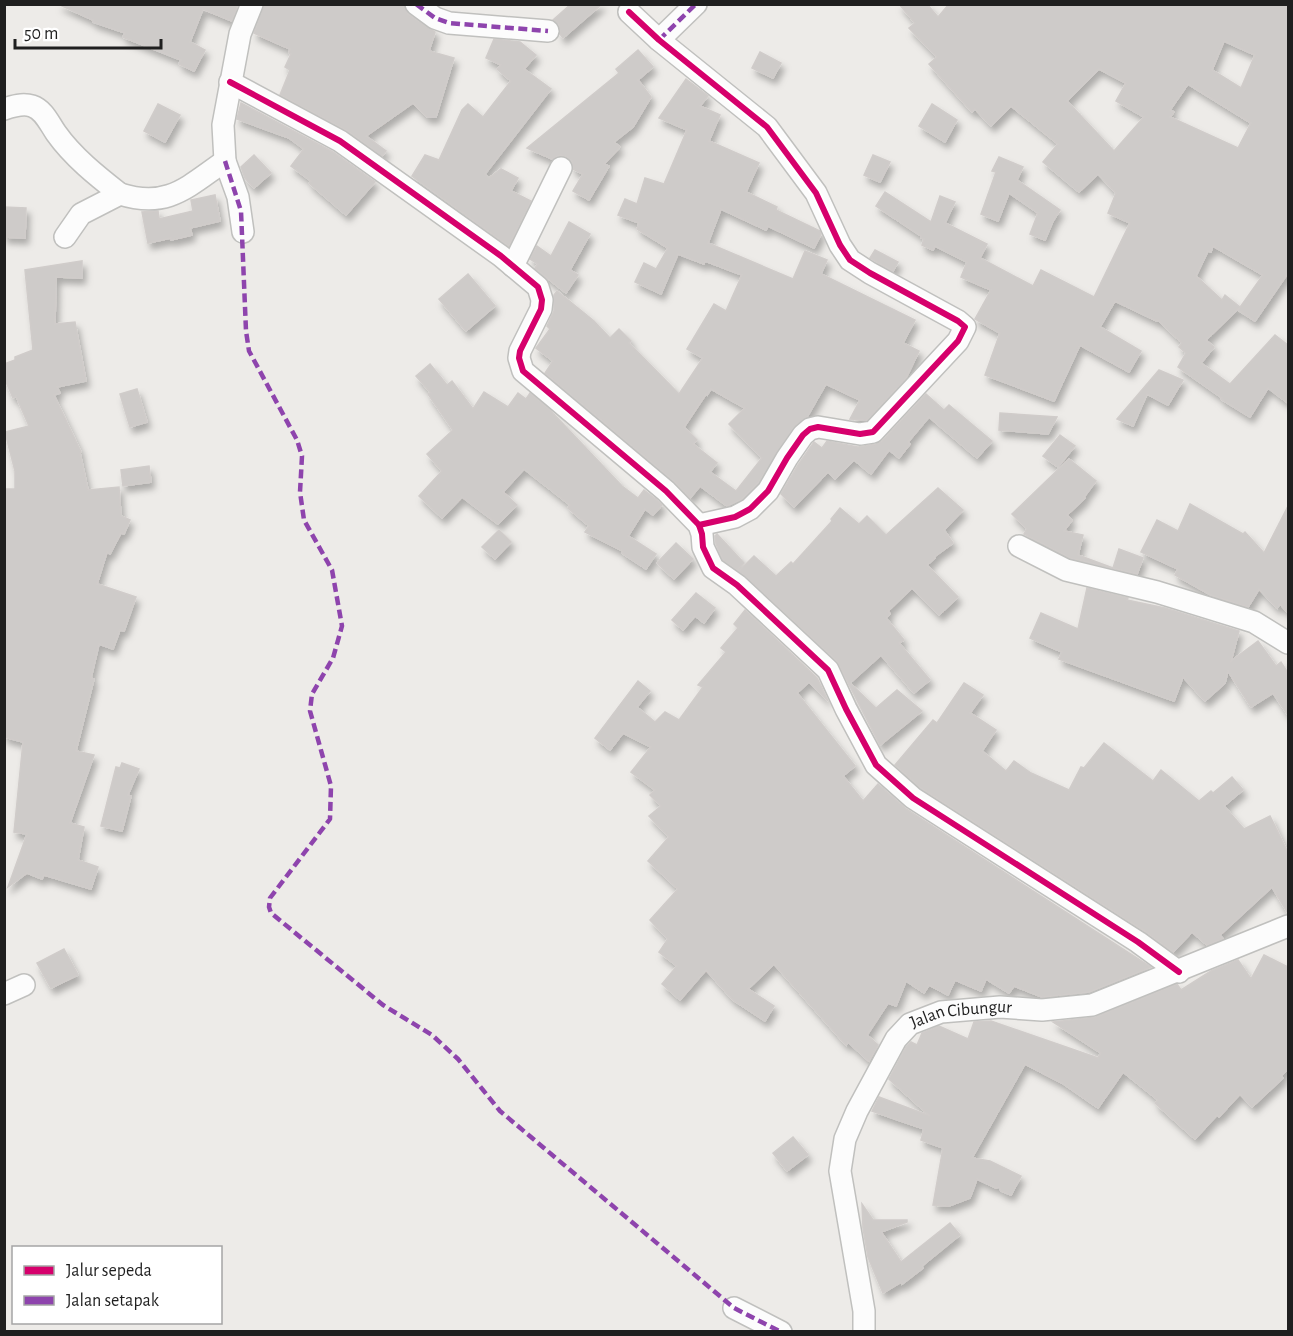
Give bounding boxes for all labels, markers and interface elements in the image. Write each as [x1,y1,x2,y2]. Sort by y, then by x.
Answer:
scale bar [15,12,160,50]
text: 50 m [24,25,58,43]
street label: Jalan Cibungur [908,998,1013,1032]
legend [12,1246,222,1324]
text: Jalur sepeda [66,1262,152,1280]
text: Jalan setapak [66,1292,160,1310]

